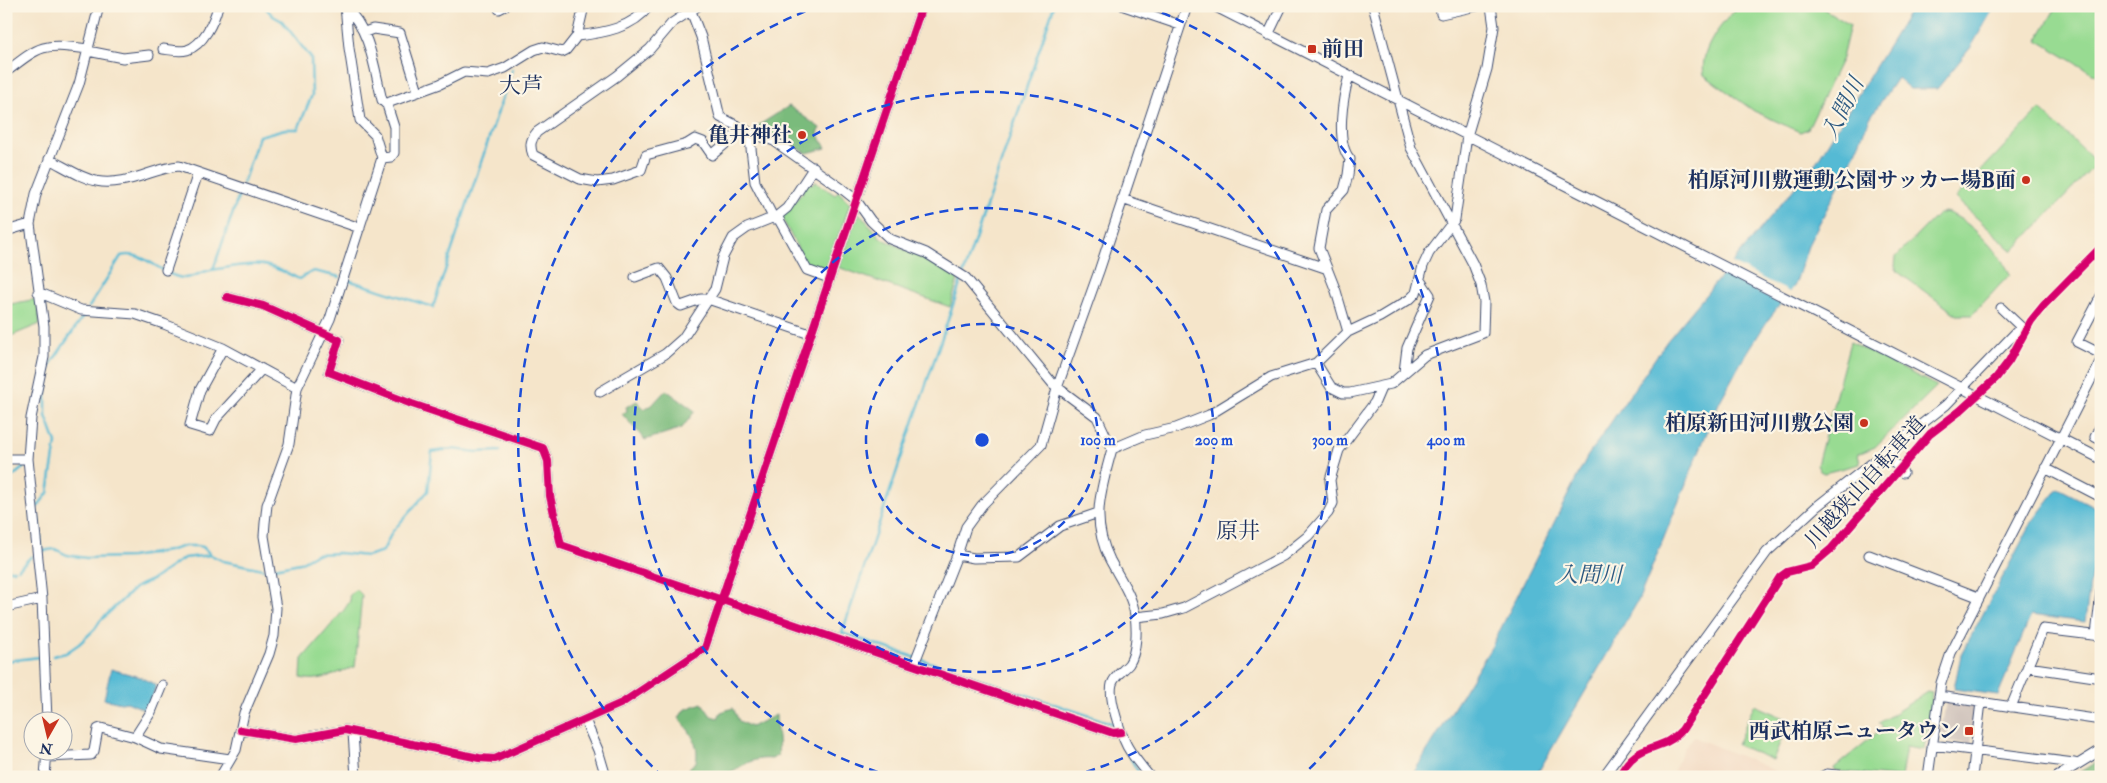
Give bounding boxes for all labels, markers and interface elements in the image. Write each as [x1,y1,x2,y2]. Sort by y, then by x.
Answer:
place label: 前田 [1322,36,1364,63]
marker: 前田 [1306,43,1318,55]
water label: 入間川 [1815,71,1871,144]
district label: 大芦 [499,72,543,100]
place label: 亀井神社 [708,122,792,149]
marker: 亀井神社 [796,129,808,141]
place label: 柏原河川敷運動公園サッカー場B面 [1688,167,2016,194]
marker: 柏原河川敷運動公園サッカー場B面 [2020,174,2032,186]
place label: 柏原新田河川敷公園 [1665,410,1854,437]
street label: 川越狭山自転車道 [1799,411,1932,554]
marker: 柏原新田河川敷公園 [1858,417,1870,429]
centre of rings [973,431,991,449]
text: 100 m [1080,431,1116,450]
text: 200 m [1195,431,1233,450]
text: 300 m [1312,431,1348,450]
text: 400 m [1426,431,1465,450]
district label: 原井 [1216,517,1260,545]
water label: 入間川 [1556,561,1624,589]
north arrow [22,710,72,760]
place label: 西武柏原ニュータウン [1749,718,1959,745]
marker: 西武柏原ニュータウン [1963,725,1975,737]
text: N [38,739,55,758]

